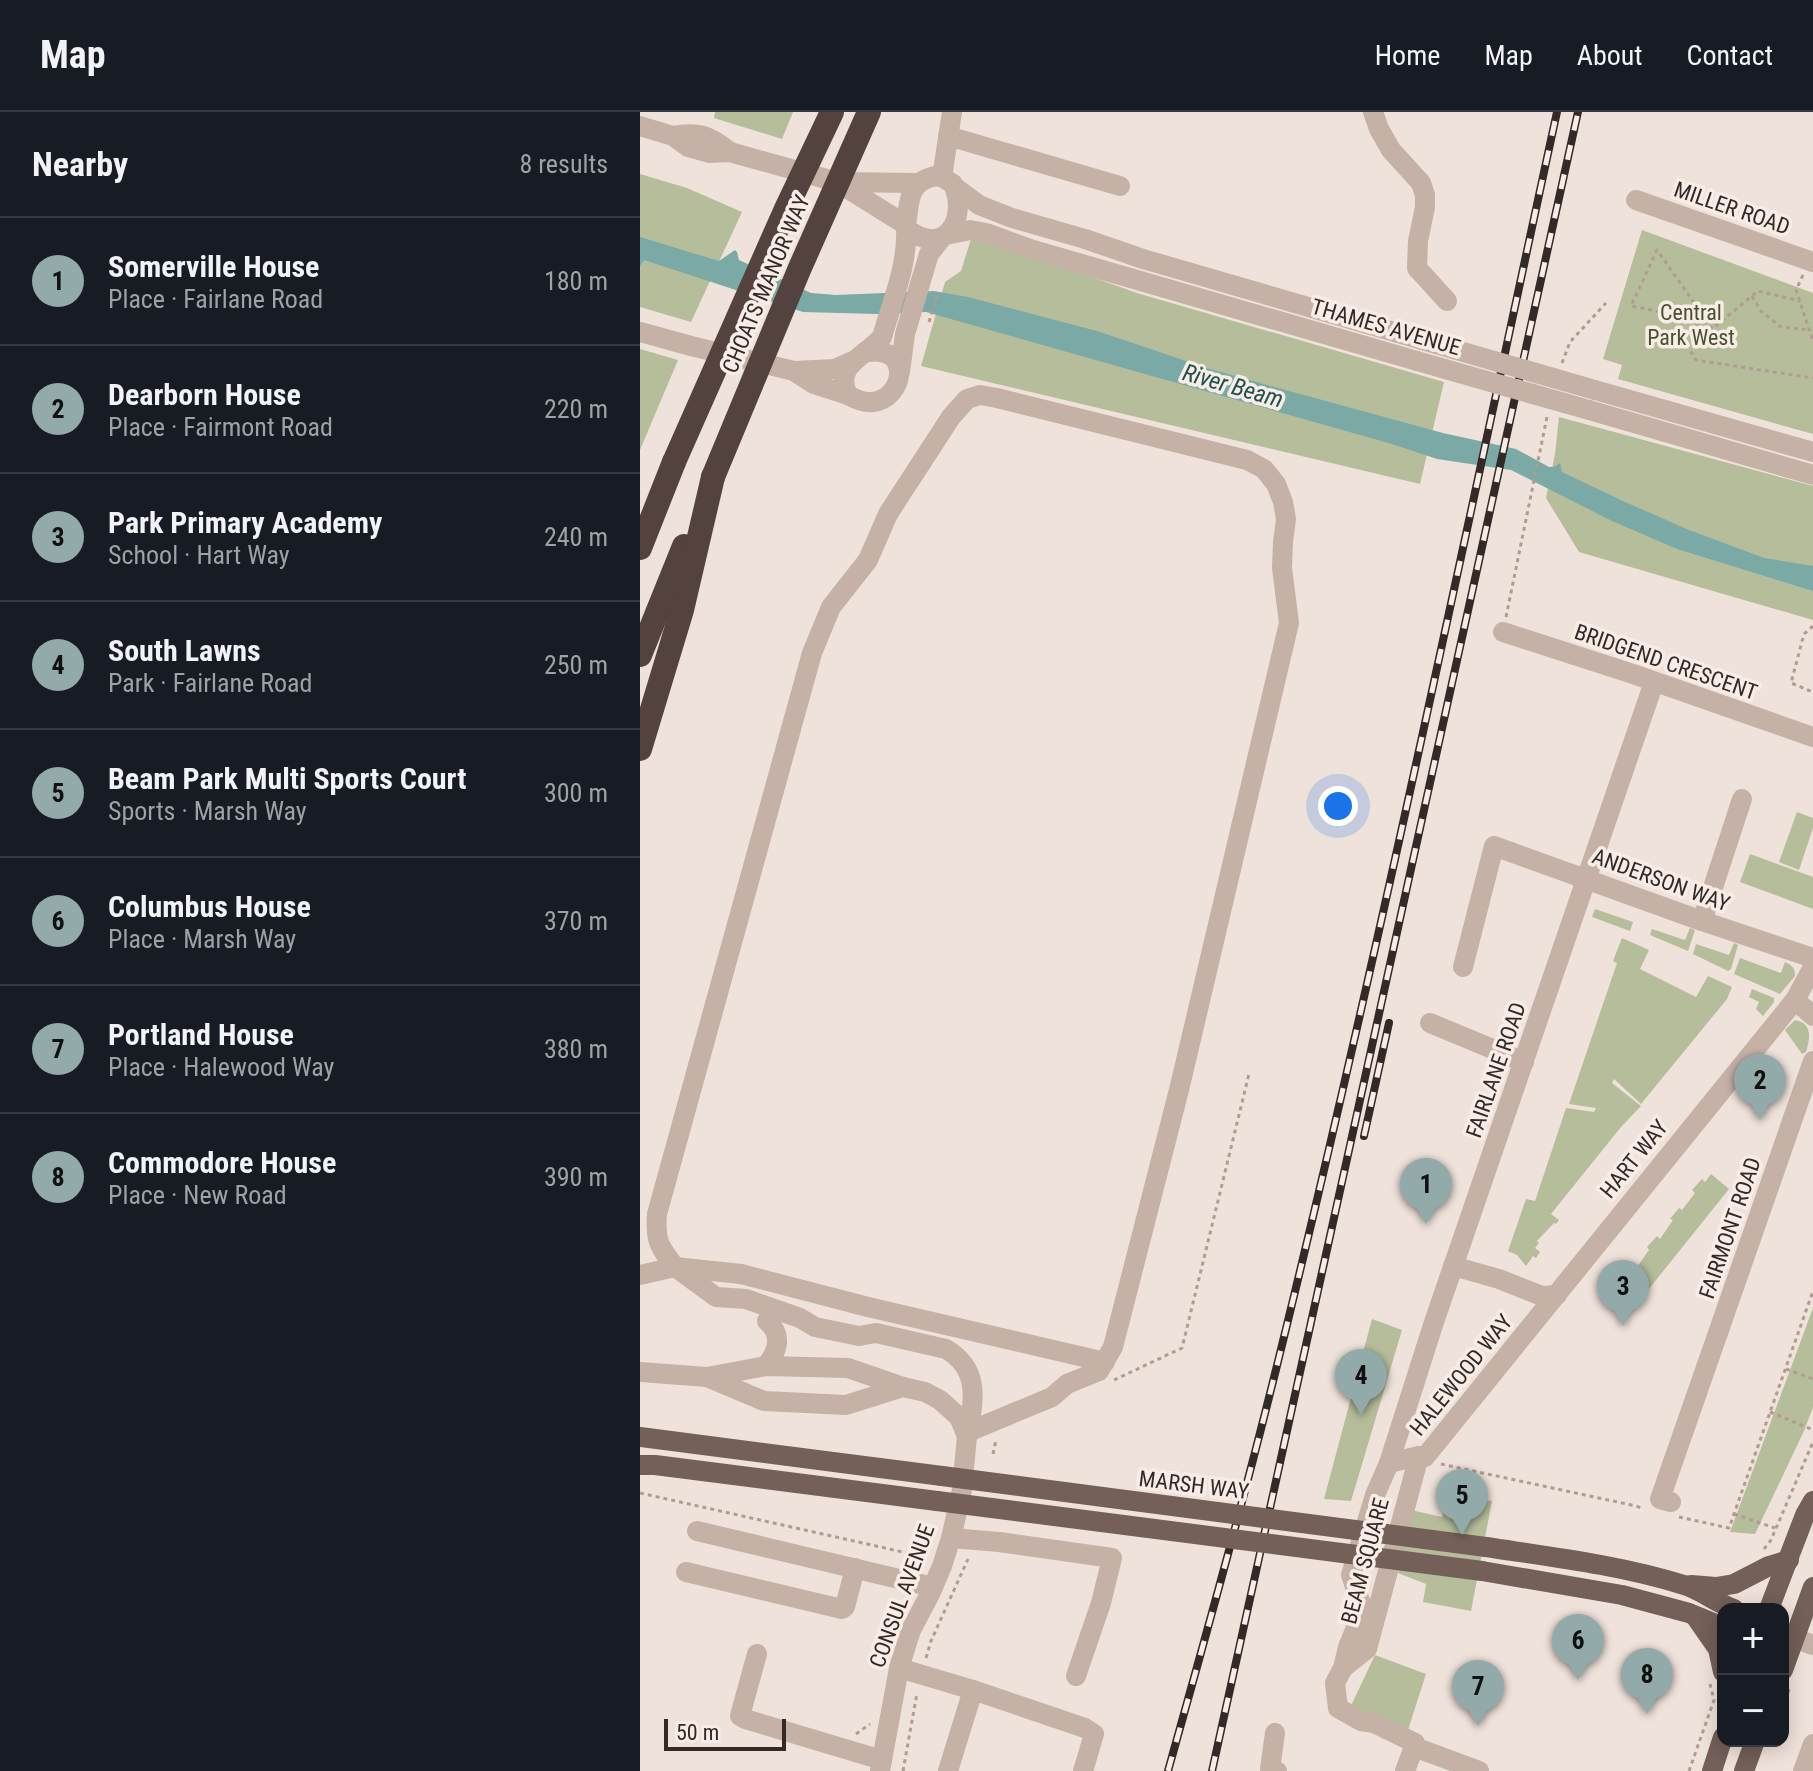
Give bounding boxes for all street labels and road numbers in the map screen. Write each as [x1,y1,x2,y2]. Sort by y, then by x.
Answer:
street label: MILLER ROAD [1671,177,1793,239]
street label: CHOATS MANOR WAY [717,191,815,377]
street label: THAMES AVENUE [1309,294,1463,360]
street label: BRIDGEND CRESCENT [1571,619,1761,705]
street label: ANDERSON WAY [1589,844,1734,917]
street label: FAIRLANE ROAD [1461,999,1531,1141]
street label: HART WAY [1595,1115,1673,1203]
street label: FAIRMONT ROAD [1694,1154,1766,1302]
street label: HALEWOOD WAY [1405,1309,1518,1440]
street label: MARSH WAY [1137,1466,1251,1504]
street label: BEAM SQUARE [1336,1495,1394,1627]
street label: CONSUL AVENUE [865,1521,940,1671]

